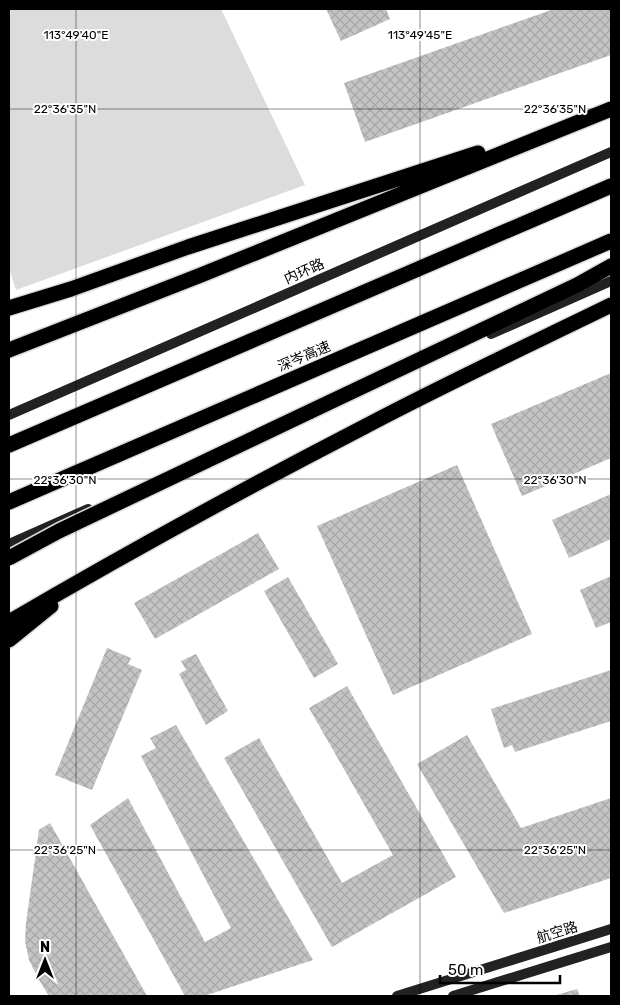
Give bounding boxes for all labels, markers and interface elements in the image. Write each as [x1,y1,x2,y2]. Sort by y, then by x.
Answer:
text: 113°49'40"E [44,28,108,42]
text: 113°49'45"E [388,28,452,42]
text: 22°36'35"N [34,102,96,116]
text: 22°36'35"N [524,102,586,116]
street label: 内环路 [282,255,327,288]
street label: 深岑高速 [275,338,333,375]
text: 22°36'30"N [33,473,97,487]
text: 22°36'30"N [523,473,587,487]
text: 22°36'25"N [34,843,96,857]
text: 22°36'25"N [524,843,586,857]
street label: 航空路 [535,918,580,947]
north arrow [20,935,70,985]
text: N [40,939,50,956]
scale bar [440,952,560,984]
text: 50 m [448,961,483,979]

